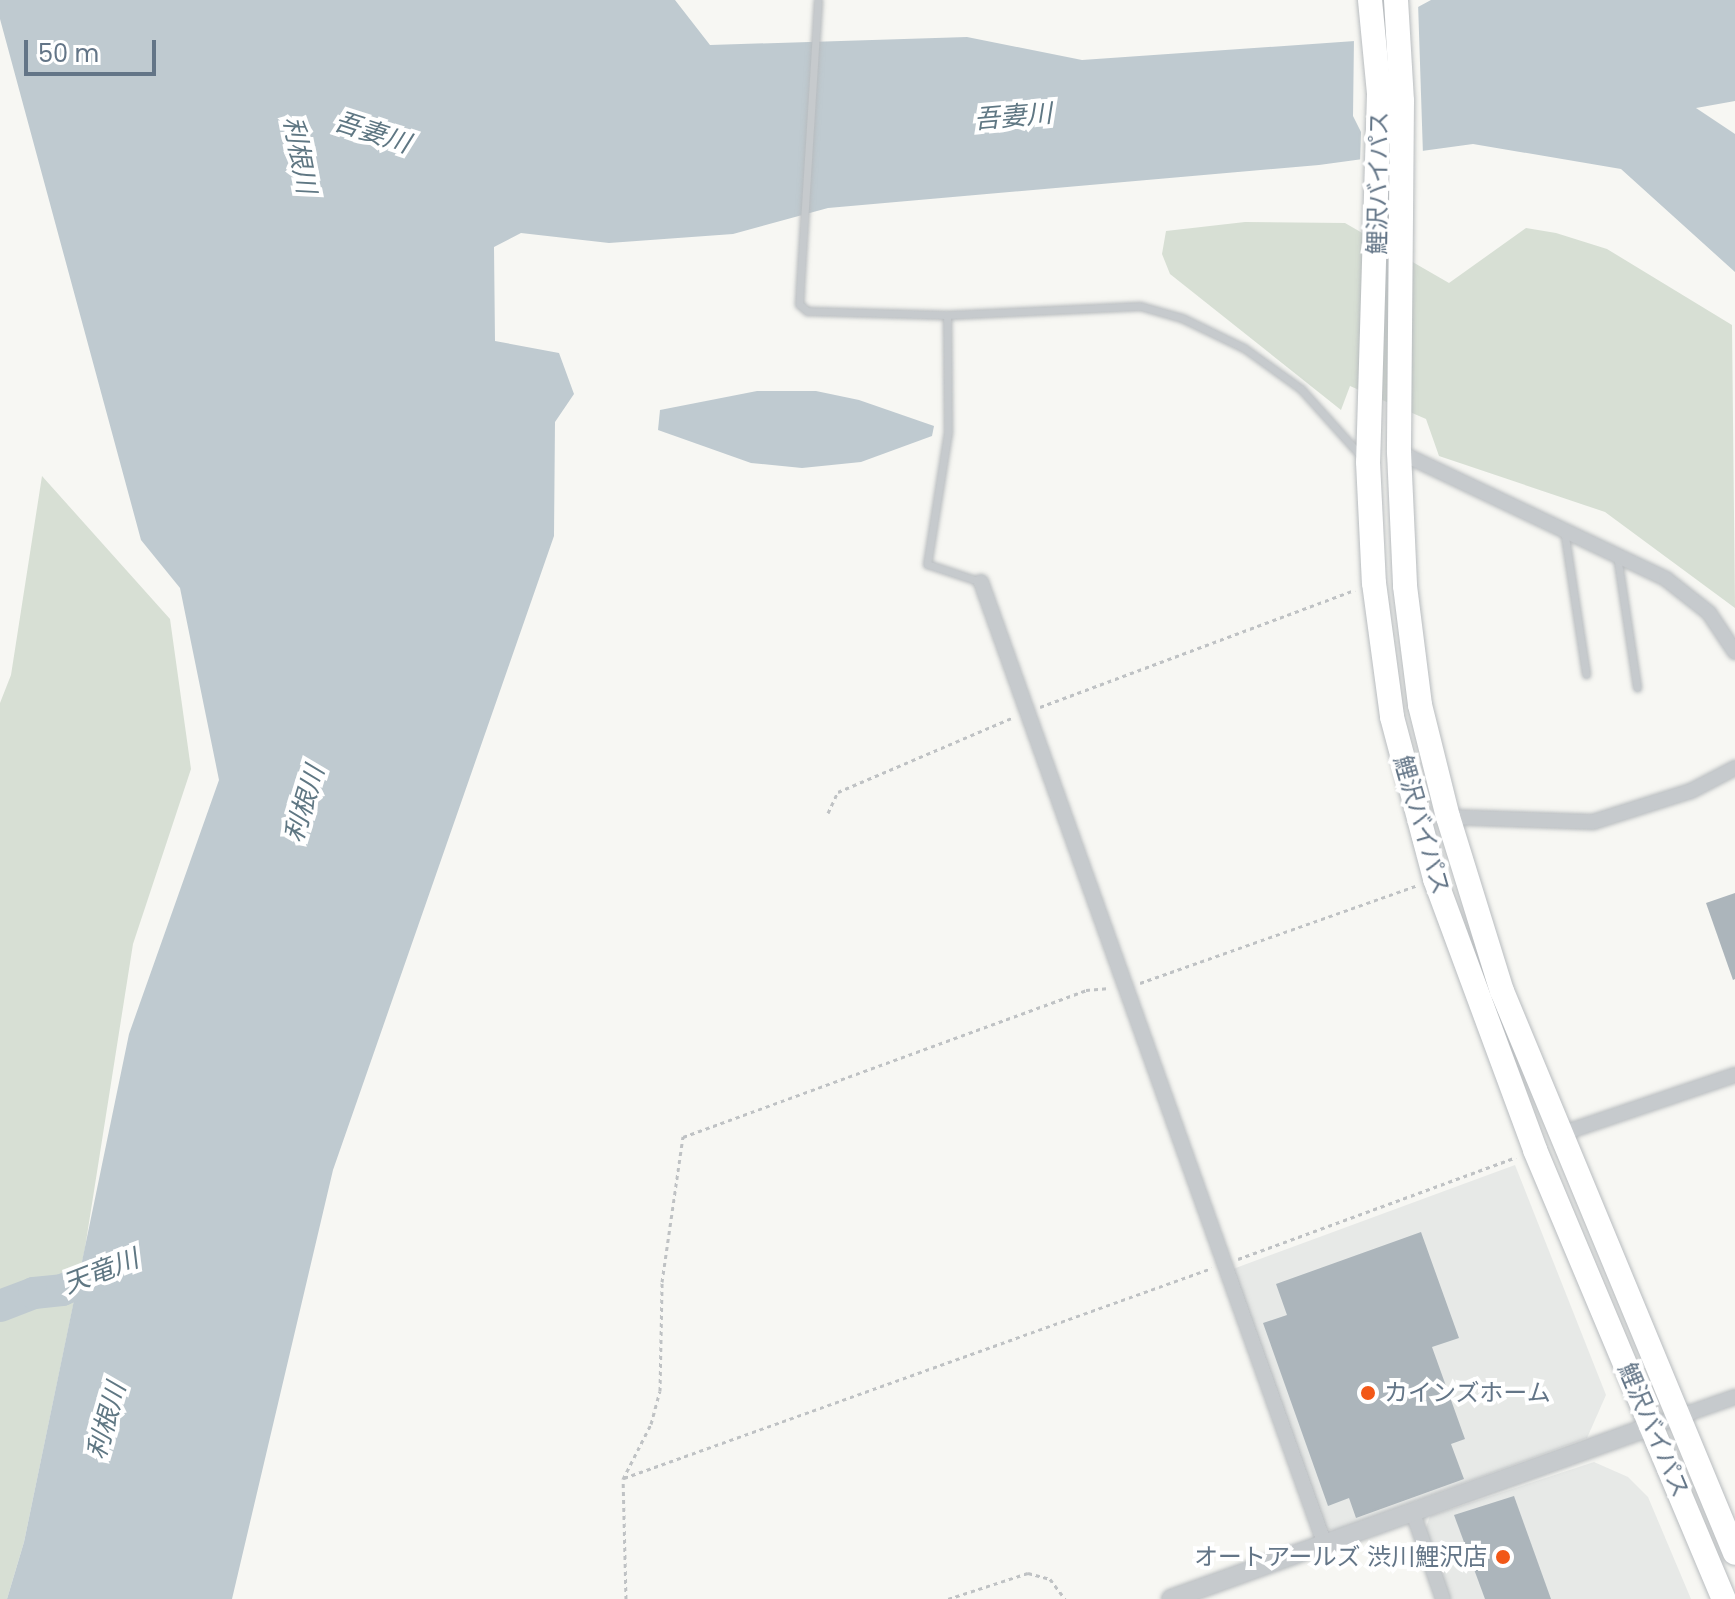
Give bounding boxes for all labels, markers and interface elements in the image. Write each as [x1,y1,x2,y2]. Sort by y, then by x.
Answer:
scale bar [28,24,160,74]
text: 50 m [38,37,99,70]
water label: 吾妻川 [973,98,1053,136]
water label: 吾妻川 [330,106,414,160]
street label: 鯉沢バイパス [1362,111,1394,255]
water label: 利根川 [276,114,322,196]
street label: 鯉沢バイパス [1388,752,1456,898]
water label: 利根川 [279,762,331,846]
water label: 天竜川 [59,1243,143,1301]
street label: 鯉沢バイパス [1613,1358,1695,1502]
water label: 利根川 [81,1379,133,1463]
place label: カインズホーム [1384,1379,1552,1407]
marker: カインズホーム [1359,1384,1377,1402]
place label: オートアールズ 渋川鯉沢店 [1194,1543,1487,1571]
marker: オートアールズ 渋川鯉沢店 [1494,1548,1512,1566]

